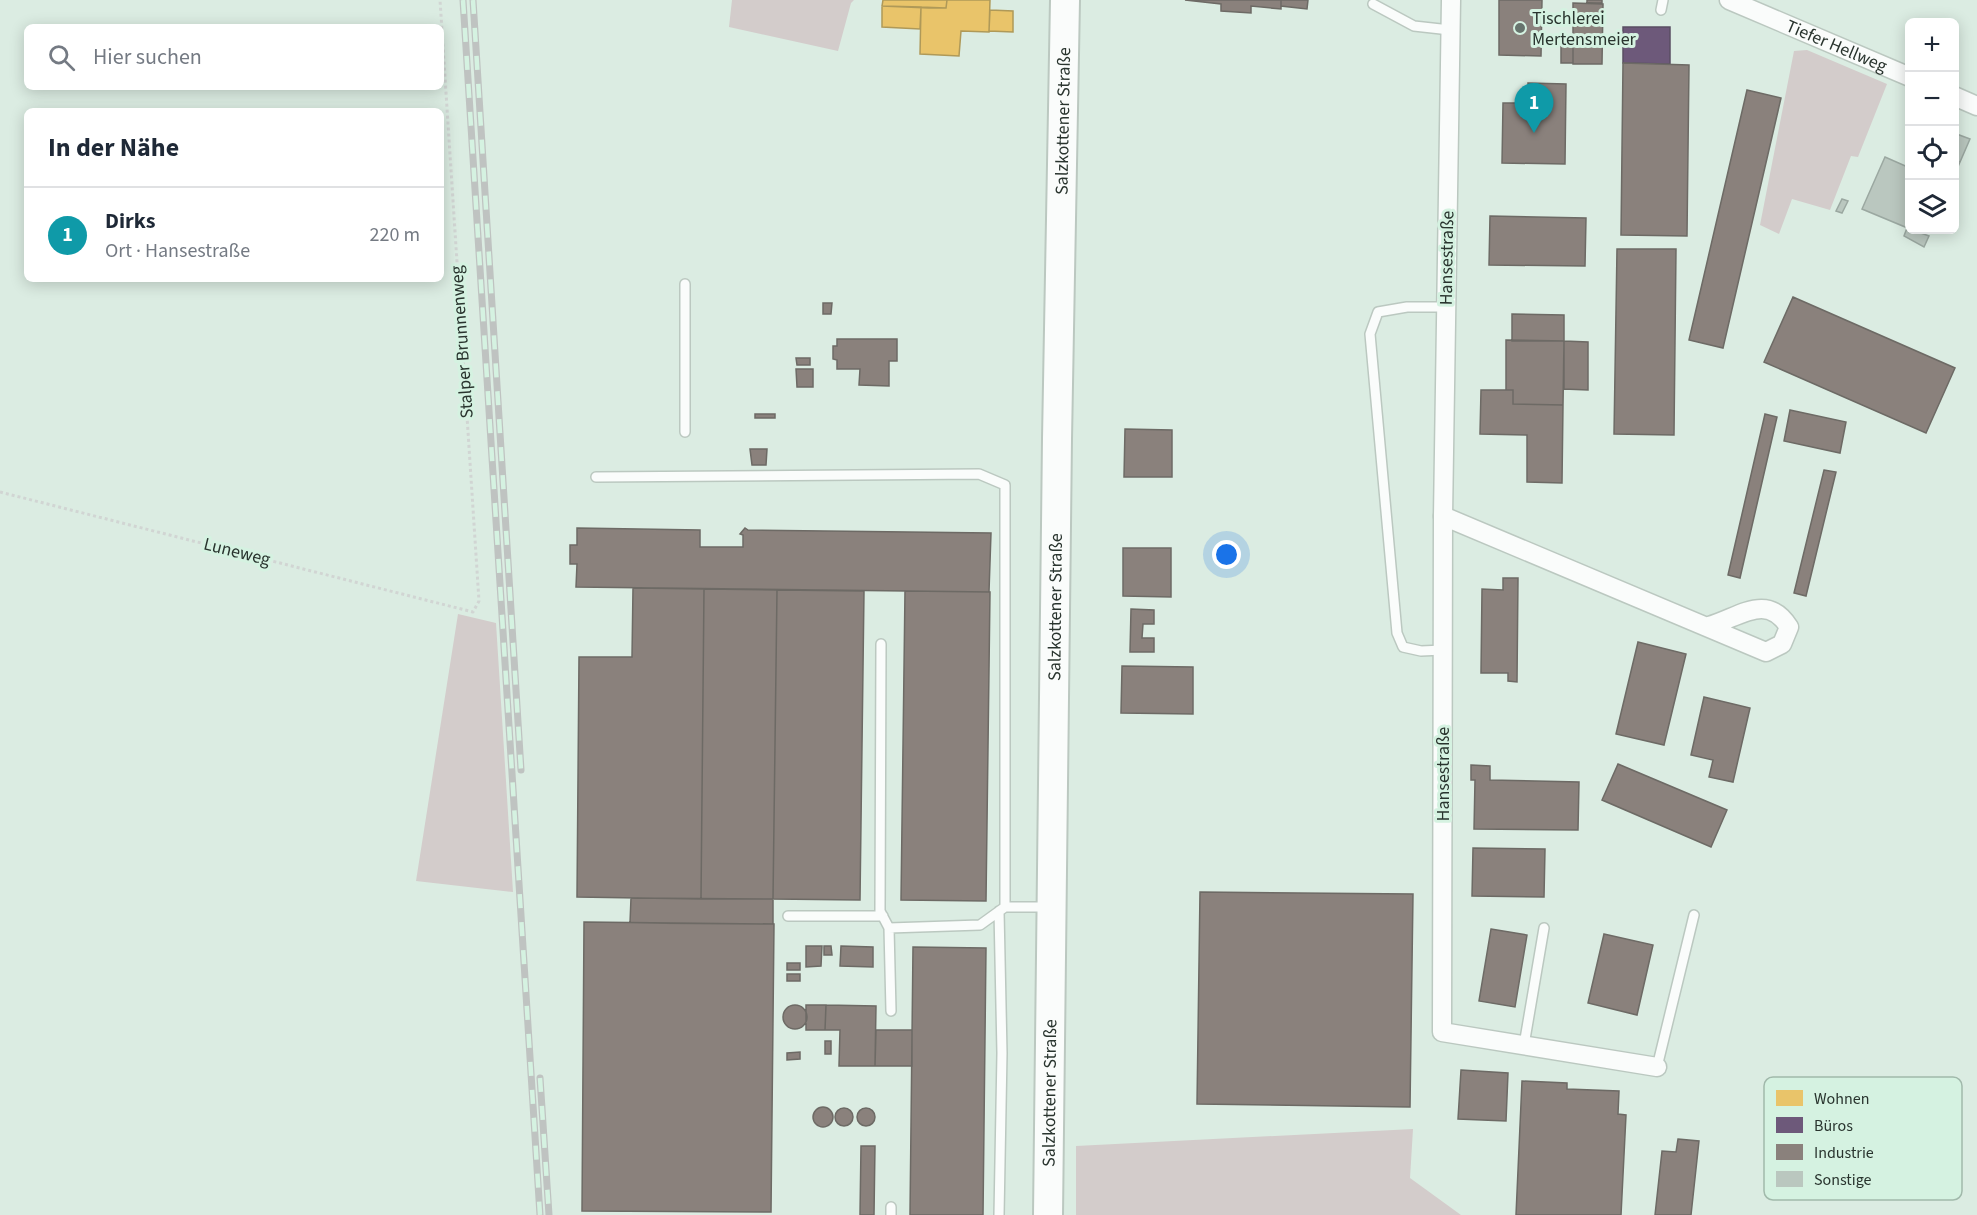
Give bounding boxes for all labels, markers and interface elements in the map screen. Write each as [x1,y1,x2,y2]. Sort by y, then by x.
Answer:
place label: Tischlerei Mertensmeier [1532,6,1637,52]
street label: Tiefer Hellweg [1782,13,1891,78]
map controls [1905,18,1959,234]
button: + [1905,18,1959,72]
marker: Tischlerei Mertensmeier [1513,21,1527,35]
search box [24,24,444,90]
icon: search [45,41,78,74]
text: Hier suchen [93,41,202,73]
street label: Salzkottener Straße [1049,47,1077,195]
button: − [1905,72,1959,126]
pin: 1 [1514,84,1553,133]
button: locate [1905,126,1959,180]
text: In der Nähe [48,129,179,166]
button: layers [1905,180,1959,234]
text: Dirks [105,205,156,237]
street label: Hansestraße [1434,210,1460,306]
text: 1 [62,221,73,249]
text: 220 m [370,221,420,249]
text: Ort · Hansestraße [105,237,250,265]
street label: Stalper Brunnenweg [444,265,480,419]
street label: Luneweg [201,532,273,572]
street label: Salzkottener Straße [1042,533,1068,681]
your location [1212,540,1241,569]
street label: Hansestraße [1431,727,1456,821]
street label: Salzkottener Straße [1036,1019,1063,1167]
legend [1764,1077,1962,1200]
text: Wohnen [1814,1088,1869,1110]
text: Büros [1814,1115,1853,1137]
text: Industrie [1814,1142,1874,1164]
text: Sonstige [1814,1169,1872,1191]

